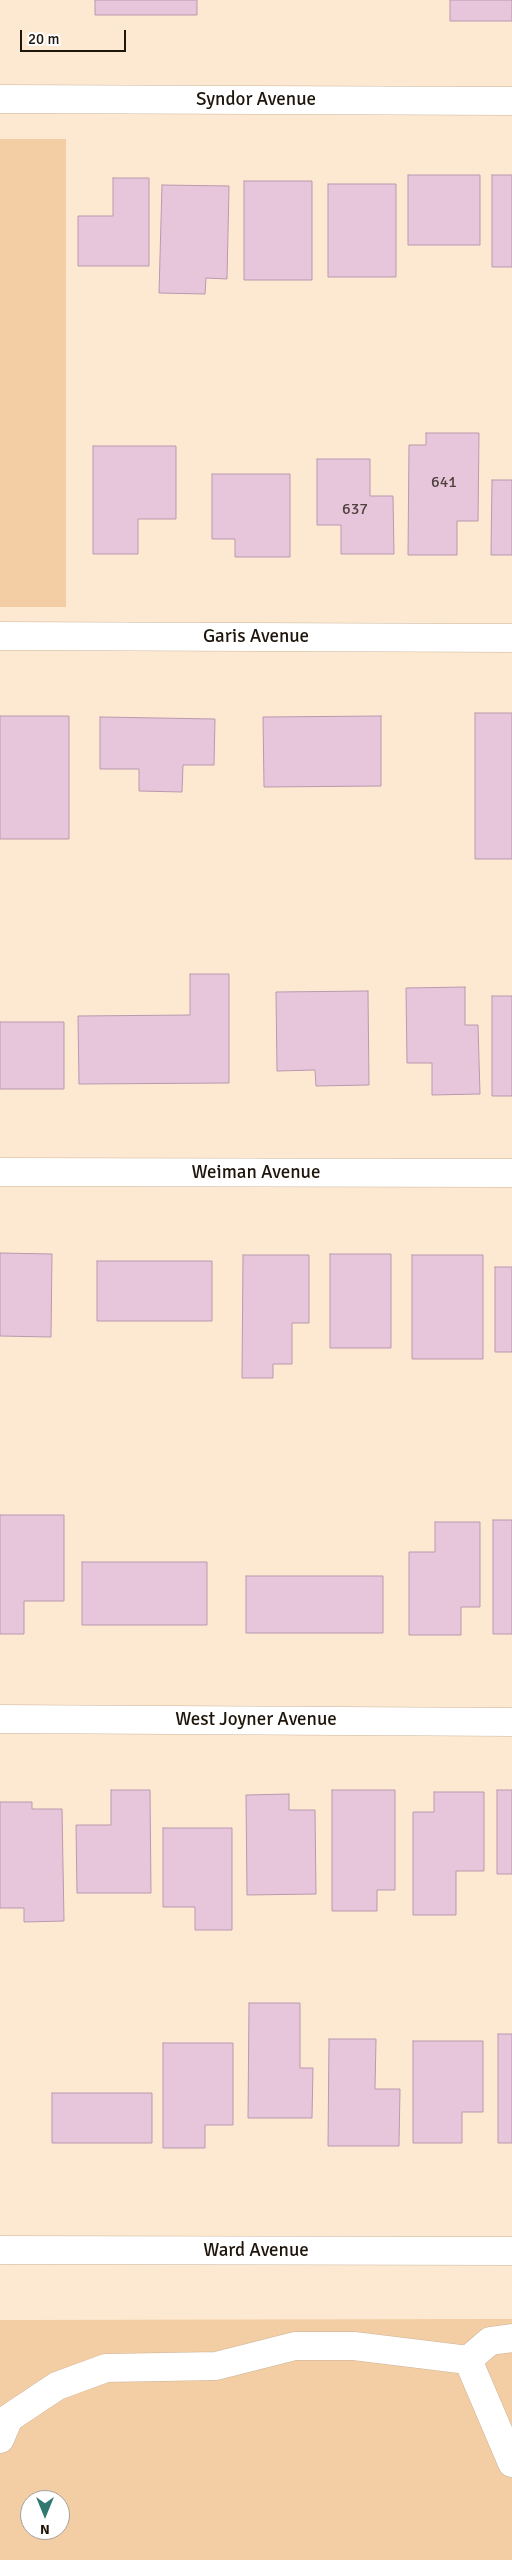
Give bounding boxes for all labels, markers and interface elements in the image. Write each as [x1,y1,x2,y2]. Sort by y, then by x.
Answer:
scale bar [22,20,129,52]
text: 20 m [28,30,59,48]
street label: Syndor Avenue [196,89,316,111]
house number: 641 [431,473,457,493]
house number: 637 [342,500,368,520]
street label: Garis Avenue [203,626,309,648]
street label: Weiman Avenue [192,1162,320,1184]
street label: West Joyner Avenue [175,1709,337,1731]
street label: Ward Avenue [203,2240,309,2262]
north arrow [20,2490,70,2540]
text: N [40,2521,50,2538]

